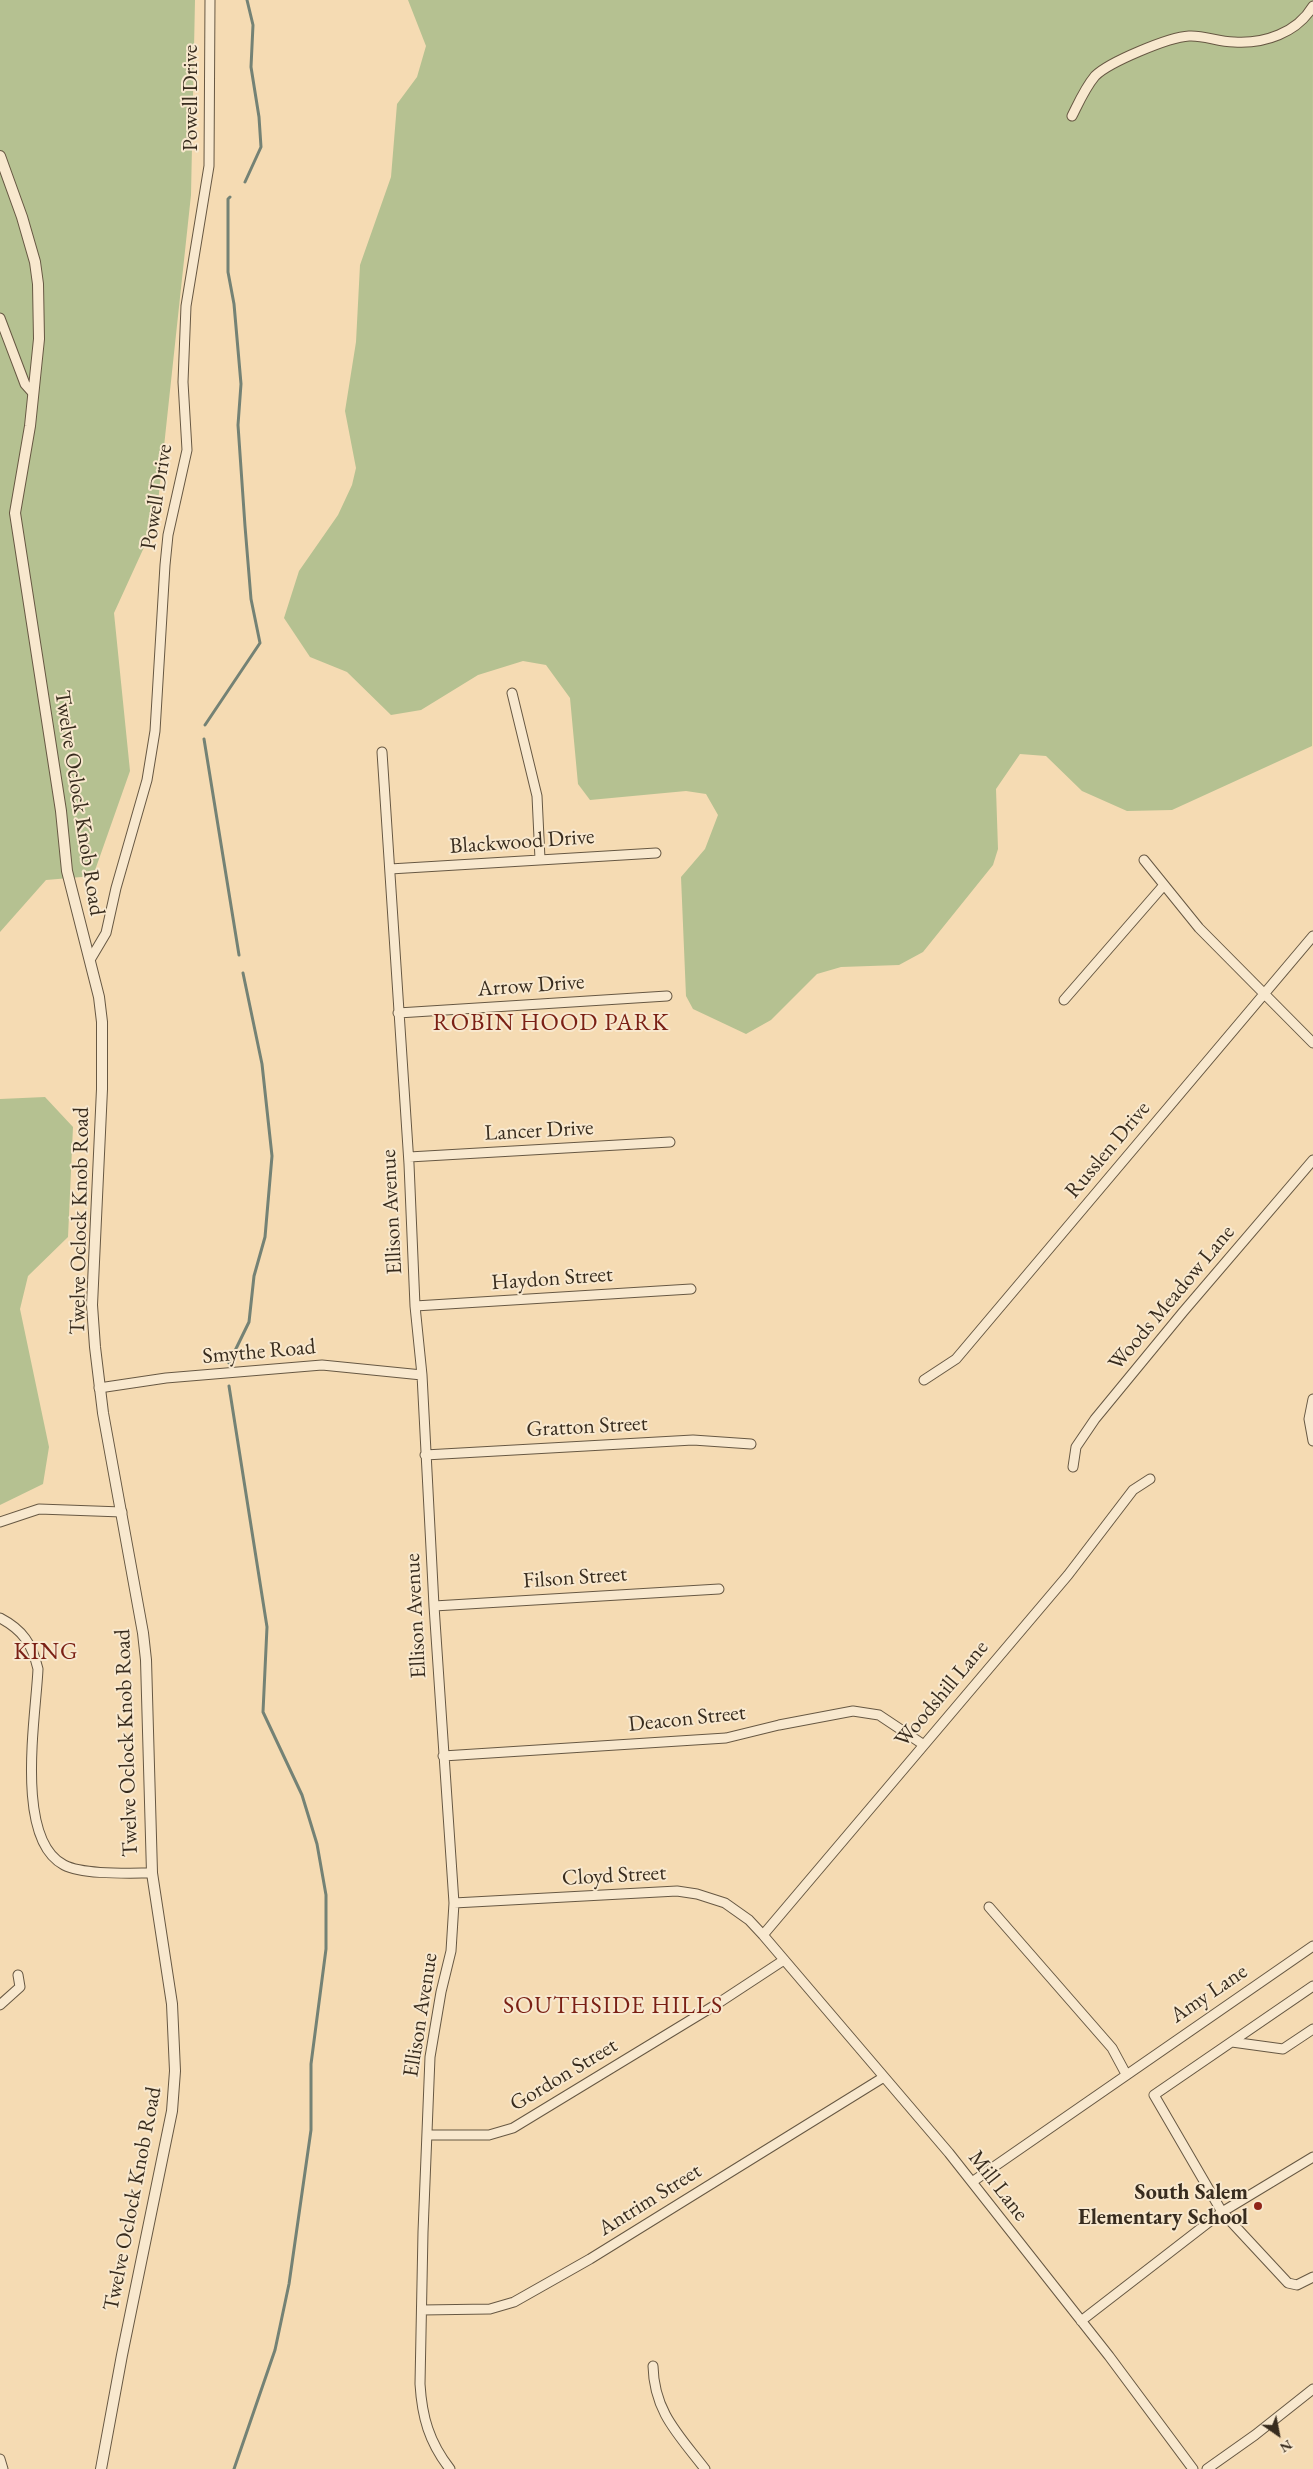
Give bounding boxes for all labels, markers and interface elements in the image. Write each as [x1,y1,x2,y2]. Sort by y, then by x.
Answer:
street label: Powell Drive [178,45,204,151]
street label: Powell Drive [136,442,178,552]
street label: Twelve Oclock Knob Road [48,688,110,918]
street label: Blackwood Drive [449,824,595,860]
street label: Arrow Drive [477,969,585,1003]
district label: ROBIN HOOD PARK [431,1009,671,1037]
street label: Russlen Drive [1060,1096,1156,1204]
street label: Twelve Oclock Knob Road [65,1107,95,1335]
street label: Lancer Drive [484,1115,594,1147]
street label: Ellison Avenue [376,1149,408,1275]
street label: Woods Meadow Lane [1103,1220,1241,1376]
street label: Haydon Street [490,1262,614,1296]
street label: Smythe Road [201,1334,317,1370]
street label: Gratton Street [526,1411,648,1443]
street label: Ellison Avenue [400,1553,432,1679]
street label: Filson Street [522,1561,628,1595]
street label: Twelve Oclock Knob Road [110,1629,144,1857]
street label: Woodshill Lane [890,1635,994,1753]
district label: KING [13,1638,79,1666]
street label: Deacon Street [627,1700,747,1738]
street label: Cloyd Street [561,1860,667,1892]
street label: Ellison Avenue [398,1951,444,2079]
street label: Amy Lane [1165,1959,1253,2029]
district label: SOUTHSIDE HILLS [501,1992,725,2020]
street label: Gordon Street [505,2033,623,2117]
street label: Twelve Oclock Knob Road [98,2085,168,2313]
street label: Mill Lane [962,2146,1034,2226]
street label: Antrim Street [594,2158,706,2242]
place label: South Salem Elementary School [1078,2180,1248,2232]
marker: South Salem Elementary School [1252,2200,1264,2212]
north arrow [1253,2409,1303,2459]
text: N [1277,2436,1296,2457]

